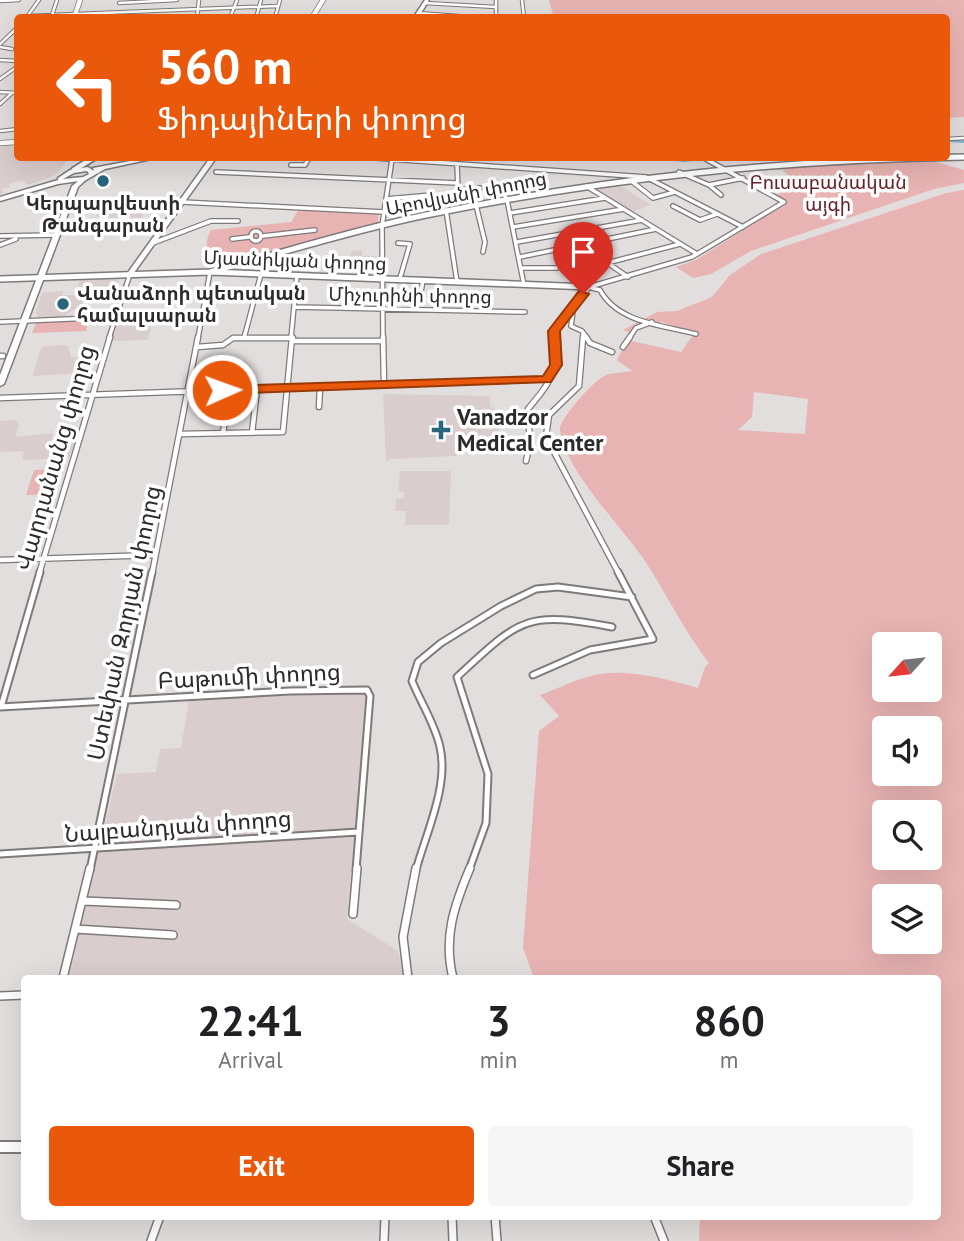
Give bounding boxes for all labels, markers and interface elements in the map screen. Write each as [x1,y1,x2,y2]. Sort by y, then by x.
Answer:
text: 560 m [157,34,292,98]
icon: left [42,42,133,133]
text: Ֆիդայիների փողոց [157,97,467,139]
street label: Աբովյանի փողոց [384,166,548,220]
park label: Բուսաբանական այգի [749,170,907,216]
marker: Կերպարվեստի Թանգարան [95,173,111,189]
place label: Կերպարվեստի Թանգարան [26,191,180,237]
pin [553,222,613,294]
icon: arrive [564,233,602,271]
street label: Մյասնիկյան փողոց [203,245,387,275]
place label: Վանաձորի պետական համալսարան [77,281,306,327]
street label: Միչուրինի փողոց [328,282,492,308]
marker: Վանաձորի պետական համալսարան [55,296,71,312]
street label: Վարդանանց փողոց [8,342,101,574]
position arrow [185,353,259,427]
place label: Vanadzor Medical Center [456,402,604,457]
marker: Vanadzor Medical Center [431,420,451,440]
street label: Ստեփան Զորյան փողոց [80,483,167,763]
north arrow [872,632,942,702]
map controls [872,632,942,954]
street label: Բաթումի փողոց [157,656,341,695]
button: sound [872,716,942,786]
button: search [872,800,942,870]
street label: Նալբանդյան փողոց [63,803,292,848]
button: layers [872,884,942,954]
text: 22:41 [197,993,304,1048]
text: 3 [487,993,510,1048]
text: 860 [693,993,765,1048]
text: Arrival [218,1045,283,1074]
text: min [480,1045,517,1074]
text: m [720,1045,738,1074]
button: Exit [49,1126,474,1206]
button: Share [488,1126,913,1206]

